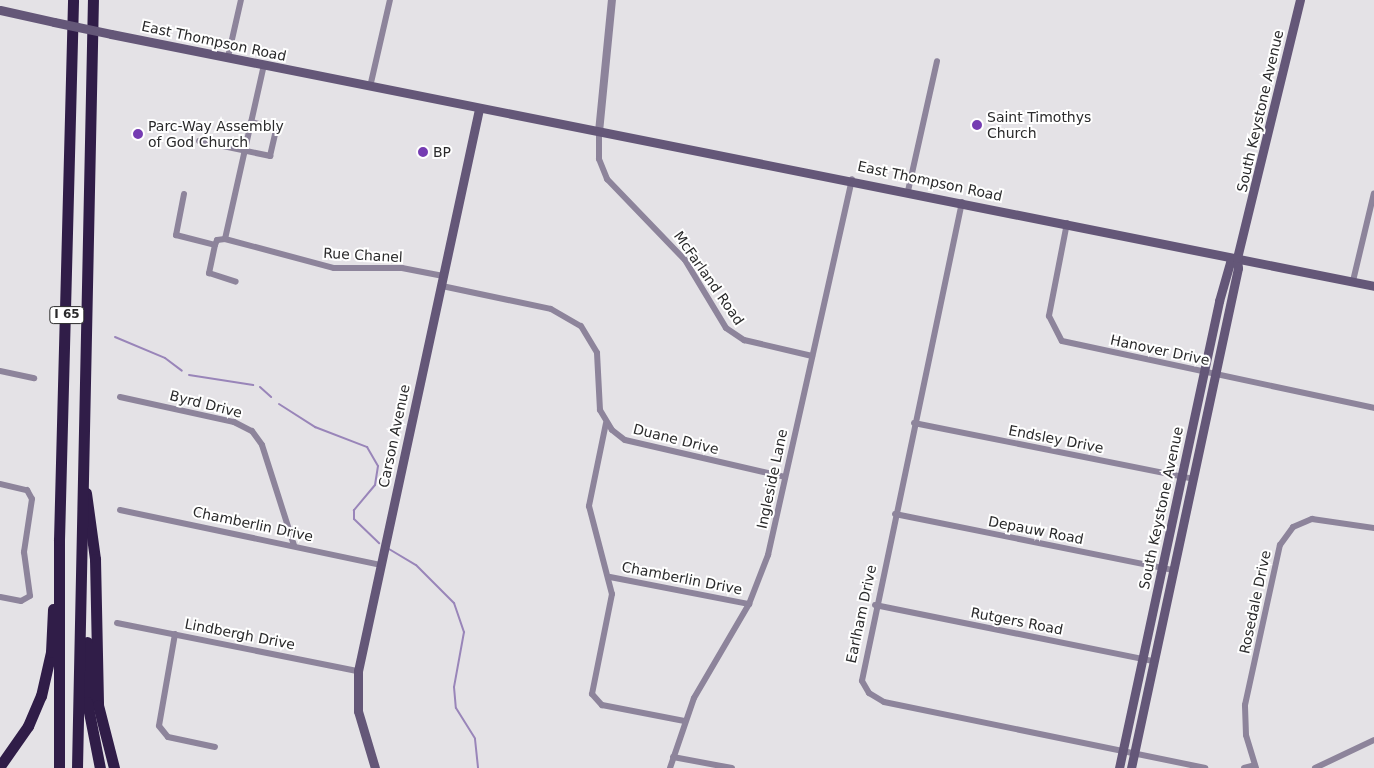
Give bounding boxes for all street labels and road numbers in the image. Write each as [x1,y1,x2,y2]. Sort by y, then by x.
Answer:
street label: East Thompson Road [140,17,288,65]
street label: South Keystone Avenue [1233,28,1287,194]
street label: East Thompson Road [856,157,1004,205]
street label: McFarland Road [670,228,748,328]
street label: Rue Chanel [323,245,403,265]
road number: I 65 [48,306,86,324]
street label: Hanover Drive [1109,331,1211,369]
street label: Carson Avenue [375,383,413,489]
street label: Byrd Drive [168,387,244,421]
street label: Duane Drive [632,420,720,458]
street label: Endsley Drive [1007,422,1105,456]
street label: South Keystone Avenue [1136,425,1186,591]
street label: Ingleside Lane [753,428,791,530]
street label: Chamberlin Drive [191,503,315,545]
street label: Depauw Road [987,513,1085,547]
street label: Rosedale Drive [1236,549,1274,655]
street label: Chamberlin Drive [620,558,744,598]
street label: Earlham Drive [842,563,880,665]
street label: Rutgers Road [969,604,1065,638]
street label: Lindbergh Drive [183,615,297,653]

